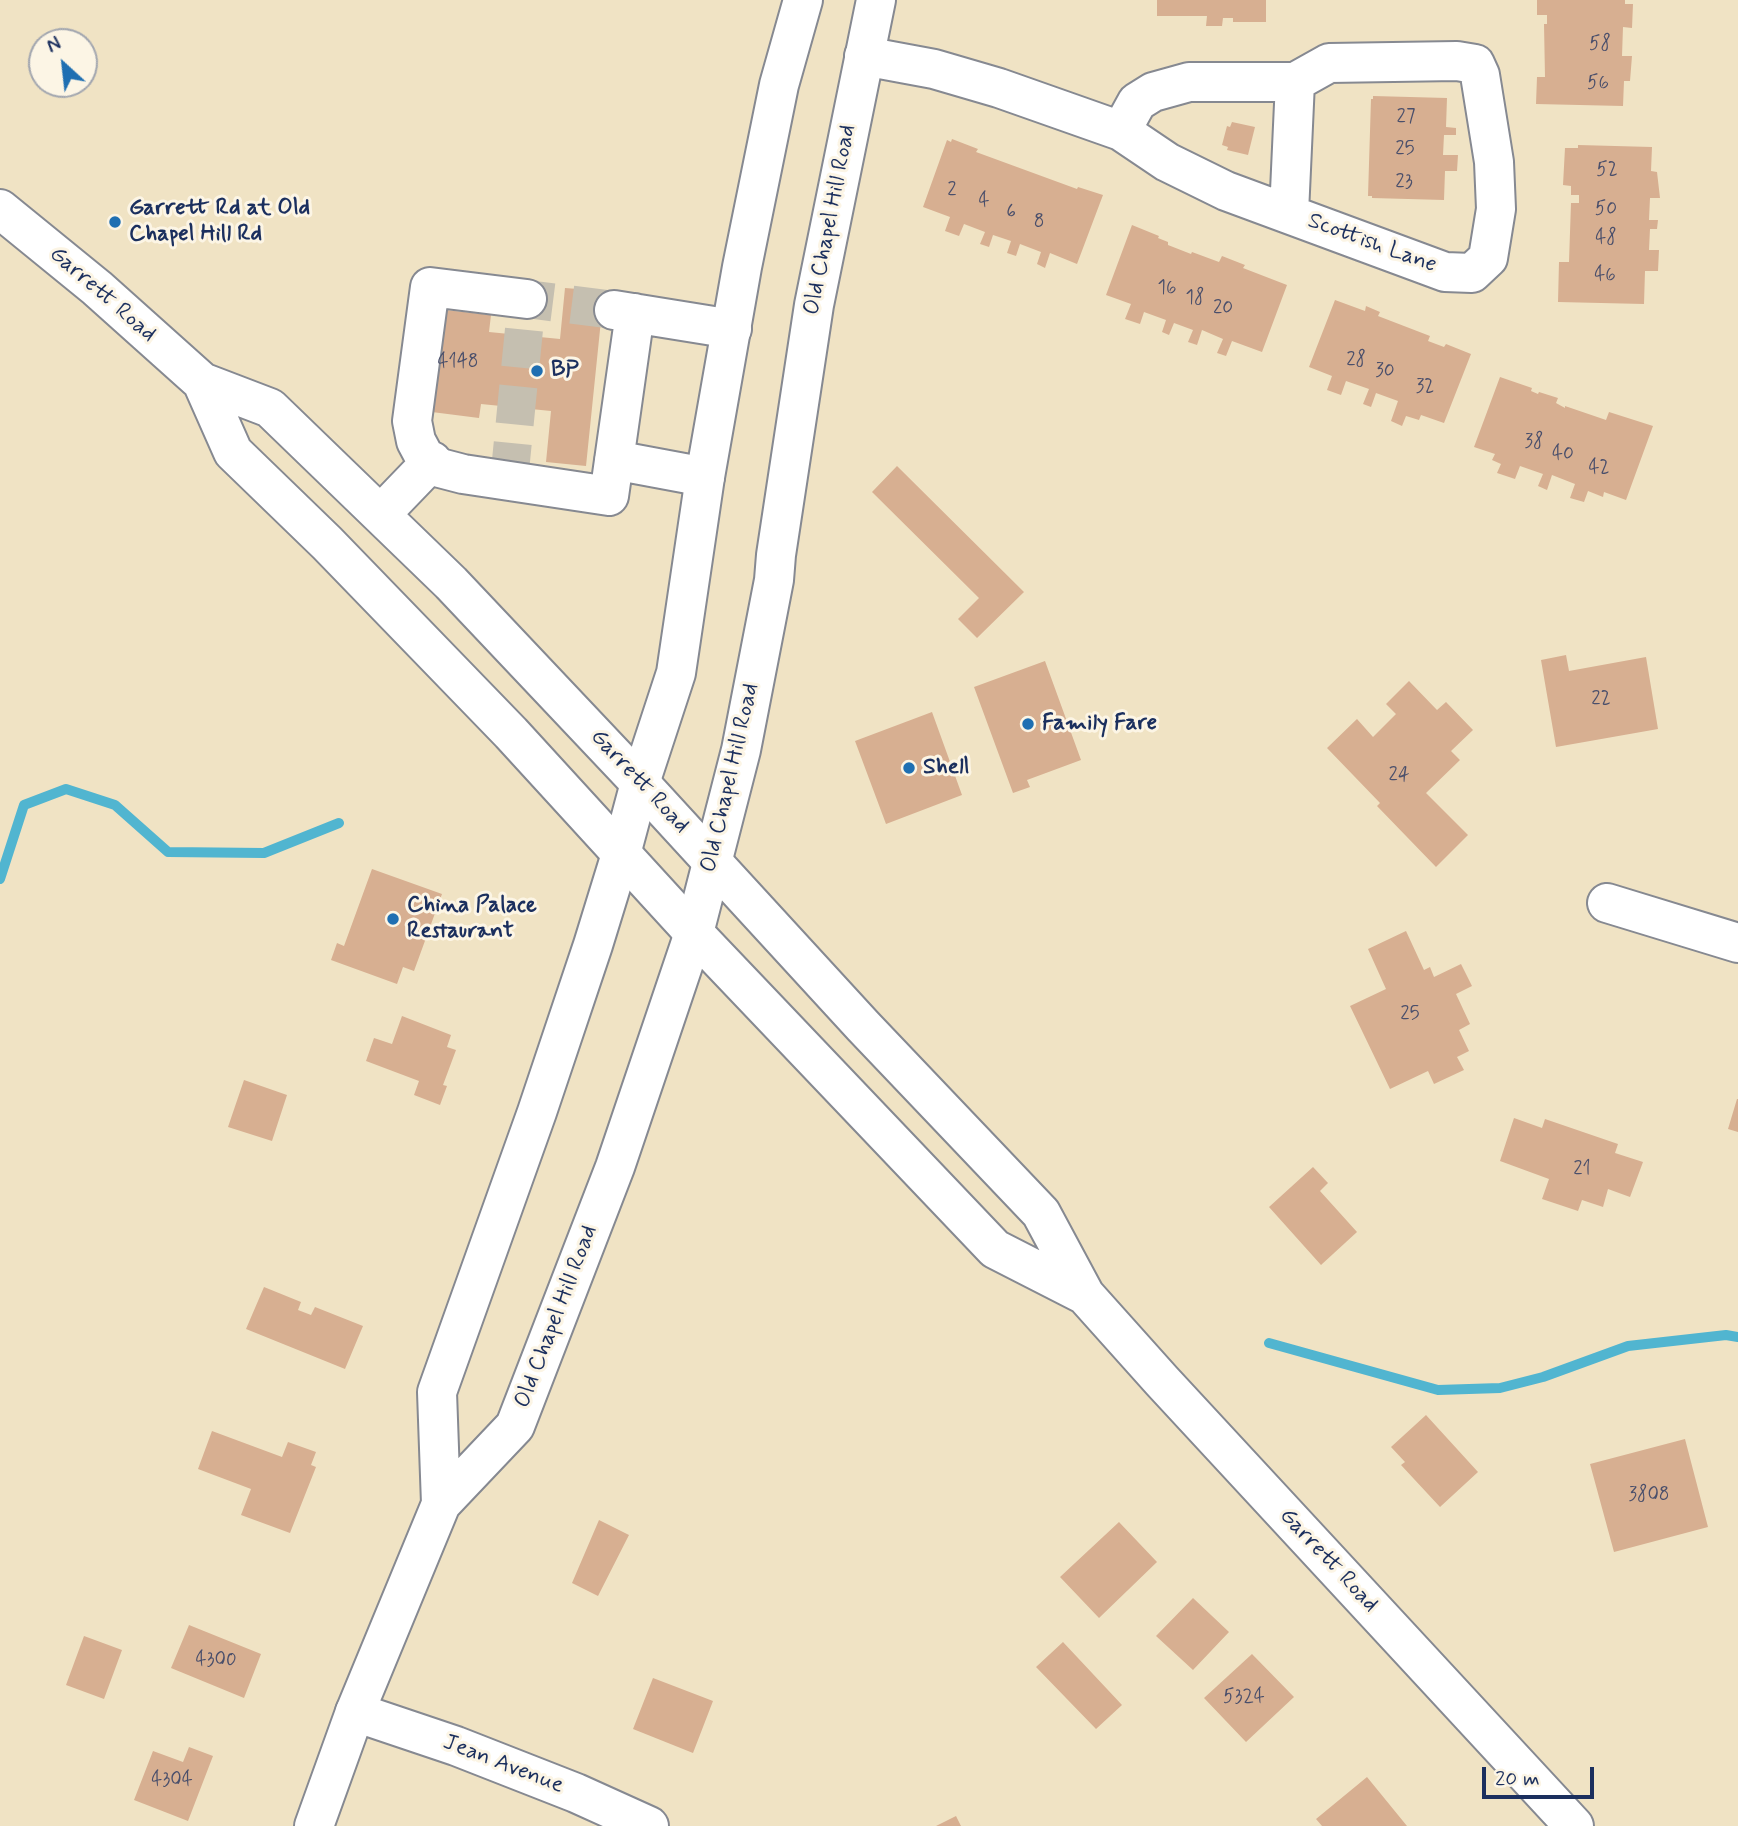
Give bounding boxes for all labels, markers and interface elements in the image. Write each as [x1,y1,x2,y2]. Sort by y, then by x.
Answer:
north arrow [28,28,98,98]
text: N [43,32,65,60]
house number: 58 [1589,34,1611,56]
house number: 56 [1587,73,1609,95]
house number: 27 [1397,107,1415,129]
street label: Old Chapel Hill Road [799,123,863,317]
house number: 25 [1395,139,1415,161]
house number: 52 [1596,160,1618,182]
house number: 23 [1395,172,1413,194]
house number: 2 [947,180,957,202]
house number: 4 [978,191,990,213]
place label: Garrett Rd at Old Chapel Hill Rd [129,195,310,249]
house number: 50 [1595,199,1617,221]
house number: 6 [1006,202,1016,224]
street label: Scottish Lane [1304,208,1440,280]
house number: 8 [1034,212,1044,234]
marker: Garrett Rd at Old Chapel Hill Rd [107,214,123,230]
house number: 48 [1595,228,1617,250]
street label: Garrett Road [43,241,161,349]
house number: 46 [1594,265,1616,287]
house number: 16 [1158,278,1176,300]
house number: 18 [1186,288,1204,310]
house number: 20 [1213,298,1233,320]
house number: 28 [1346,350,1366,372]
house number: 4148 [437,352,479,374]
place label: BP [551,357,579,385]
house number: 30 [1375,361,1395,383]
marker: BP [529,363,545,379]
house number: 32 [1416,377,1434,399]
house number: 38 [1525,432,1543,454]
house number: 40 [1552,444,1574,466]
house number: 42 [1588,458,1610,480]
street label: Old Chapel Hill Road [696,681,766,875]
house number: 22 [1591,689,1611,711]
place label: Family Fare [1042,710,1157,738]
marker: Family Fare [1020,716,1036,732]
street label: Garrett Road [584,724,694,840]
place label: Shell [923,754,969,782]
marker: Shell [901,760,917,776]
house number: 24 [1389,765,1409,787]
place label: China Palace Restaurant [407,892,537,946]
marker: China Palace Restaurant [385,911,401,927]
house number: 25 [1400,1004,1420,1026]
house number: 21 [1573,1159,1591,1181]
street label: Old Chapel Hill Road [509,1222,605,1412]
house number: 3808 [1628,1485,1670,1507]
street label: Garrett Road [1273,1503,1383,1619]
house number: 4300 [195,1650,237,1672]
house number: 5324 [1223,1687,1265,1709]
street label: Jean Avenue [439,1729,567,1801]
scale bar [1486,1752,1598,1796]
text: 20 m [1495,1765,1540,1793]
house number: 4304 [151,1770,193,1792]

